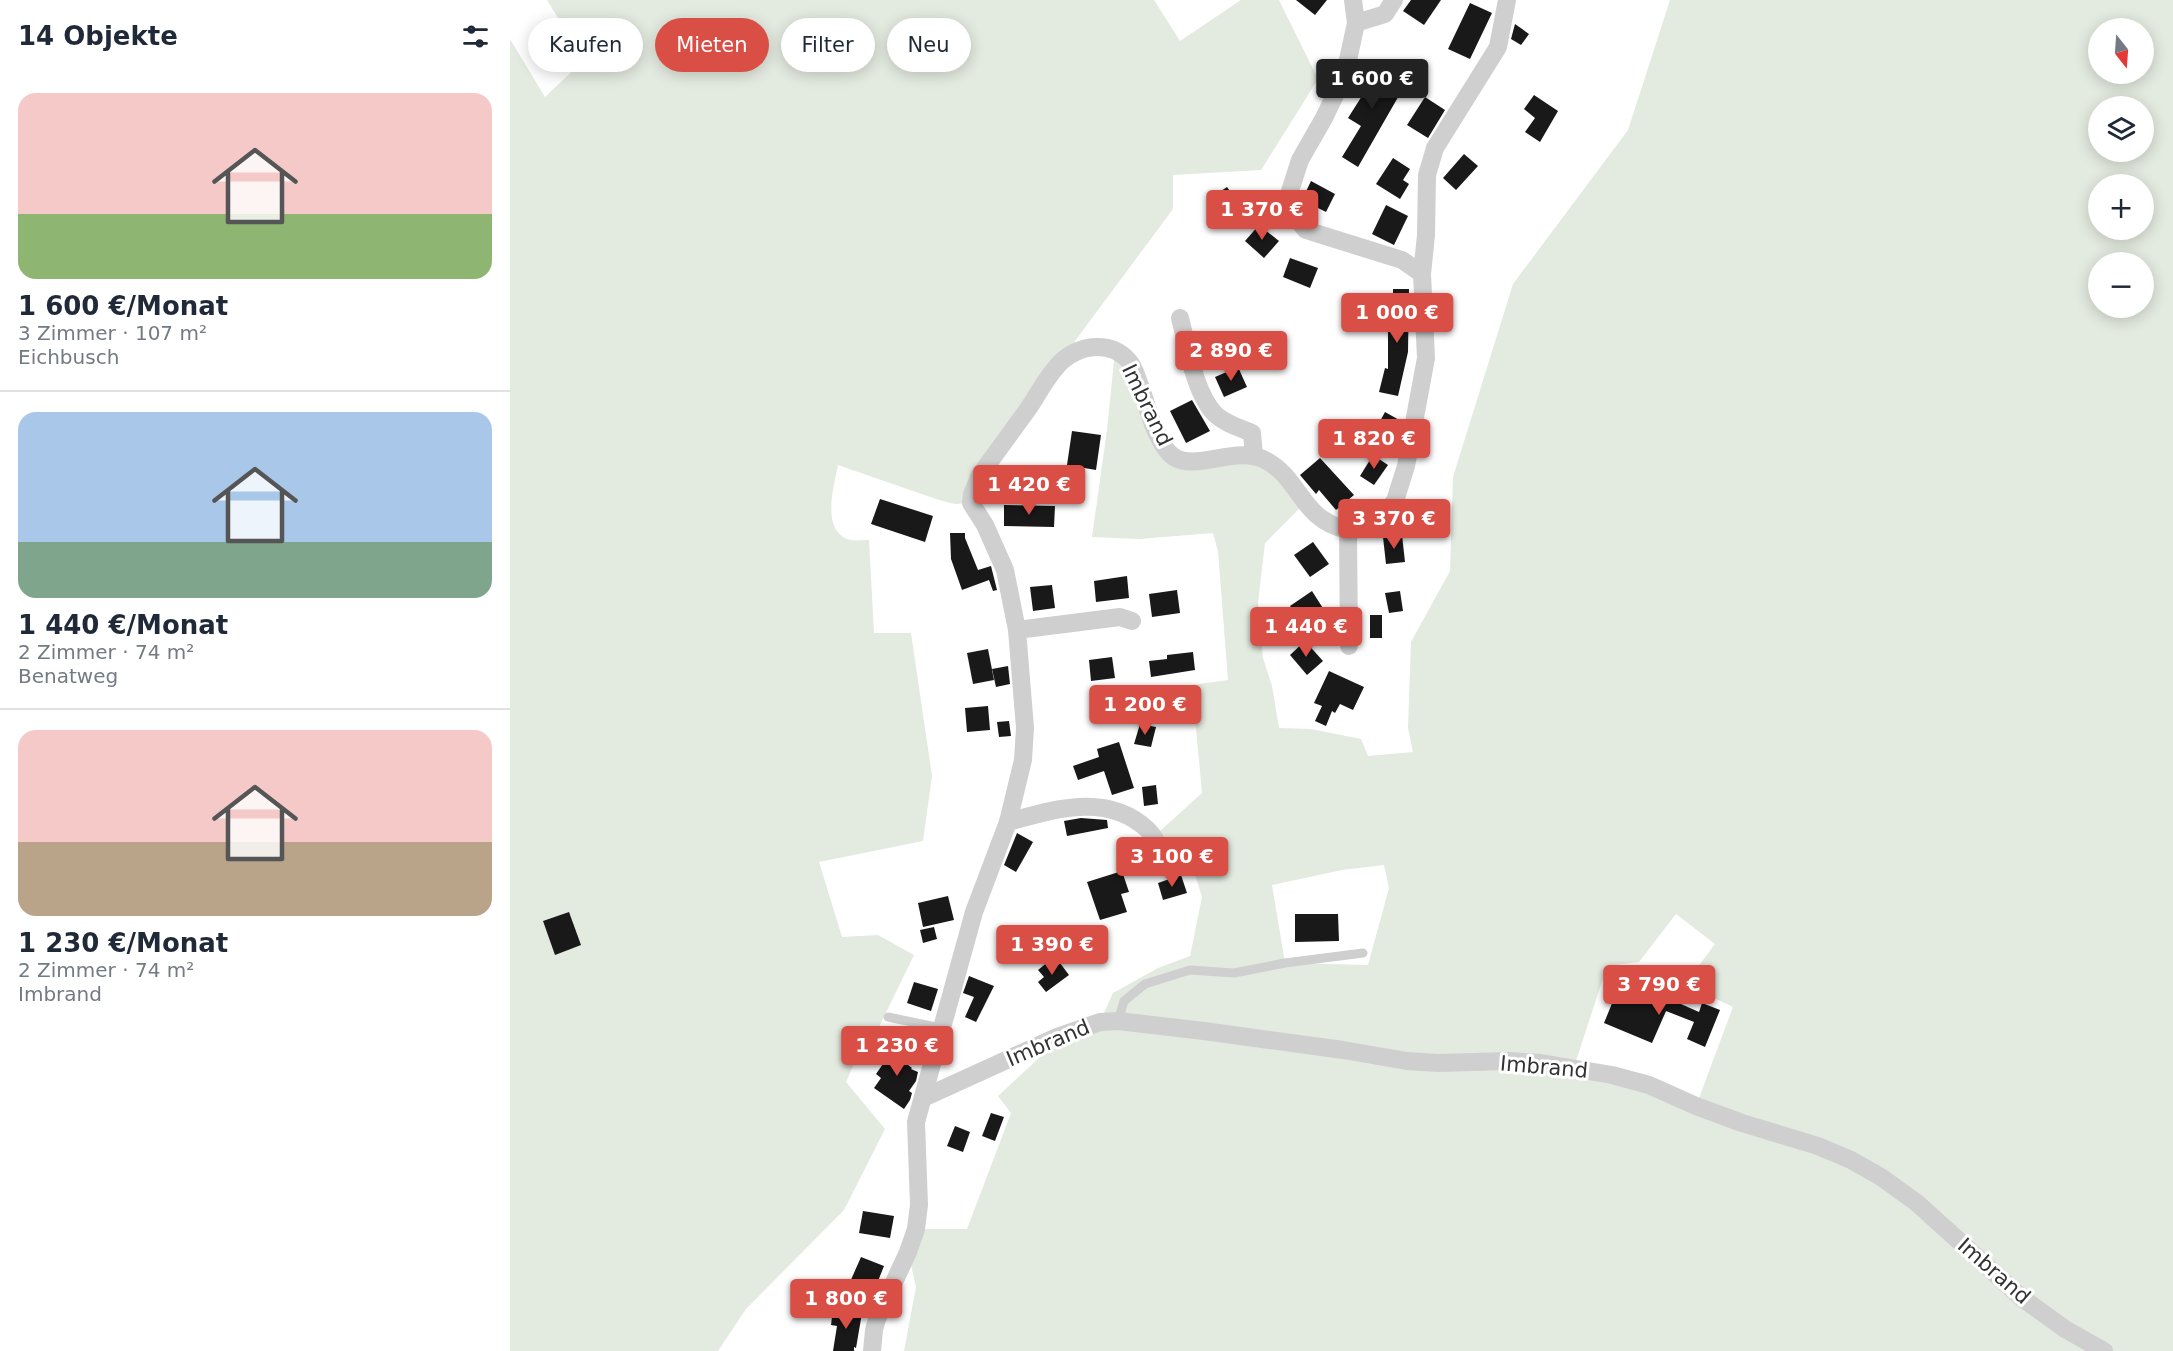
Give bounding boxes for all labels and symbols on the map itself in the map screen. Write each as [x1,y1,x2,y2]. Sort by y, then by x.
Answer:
north arrow [2088,18,2154,84]
pin: 1 600 € [1317,59,1427,110]
pin: 1 370 € [1207,190,1317,241]
pin: 1 000 € [1342,293,1452,344]
pin: 2 890 € [1176,331,1286,382]
street label: Imbrand [1117,360,1177,450]
pin: 1 820 € [1319,419,1429,470]
pin: 1 420 € [974,465,1084,516]
pin: 3 370 € [1339,499,1449,550]
pin: 1 440 € [1251,607,1361,658]
pin: 1 200 € [1090,685,1200,736]
pin: 3 100 € [1117,837,1227,888]
pin: 1 390 € [997,925,1107,976]
pin: 3 790 € [1604,965,1714,1016]
street label: Imbrand [1003,1015,1093,1071]
pin: 1 230 € [842,1026,952,1077]
street label: Imbrand [1499,1051,1589,1083]
street label: Imbrand [1953,1233,2035,1309]
pin: 1 800 € [791,1279,901,1330]

